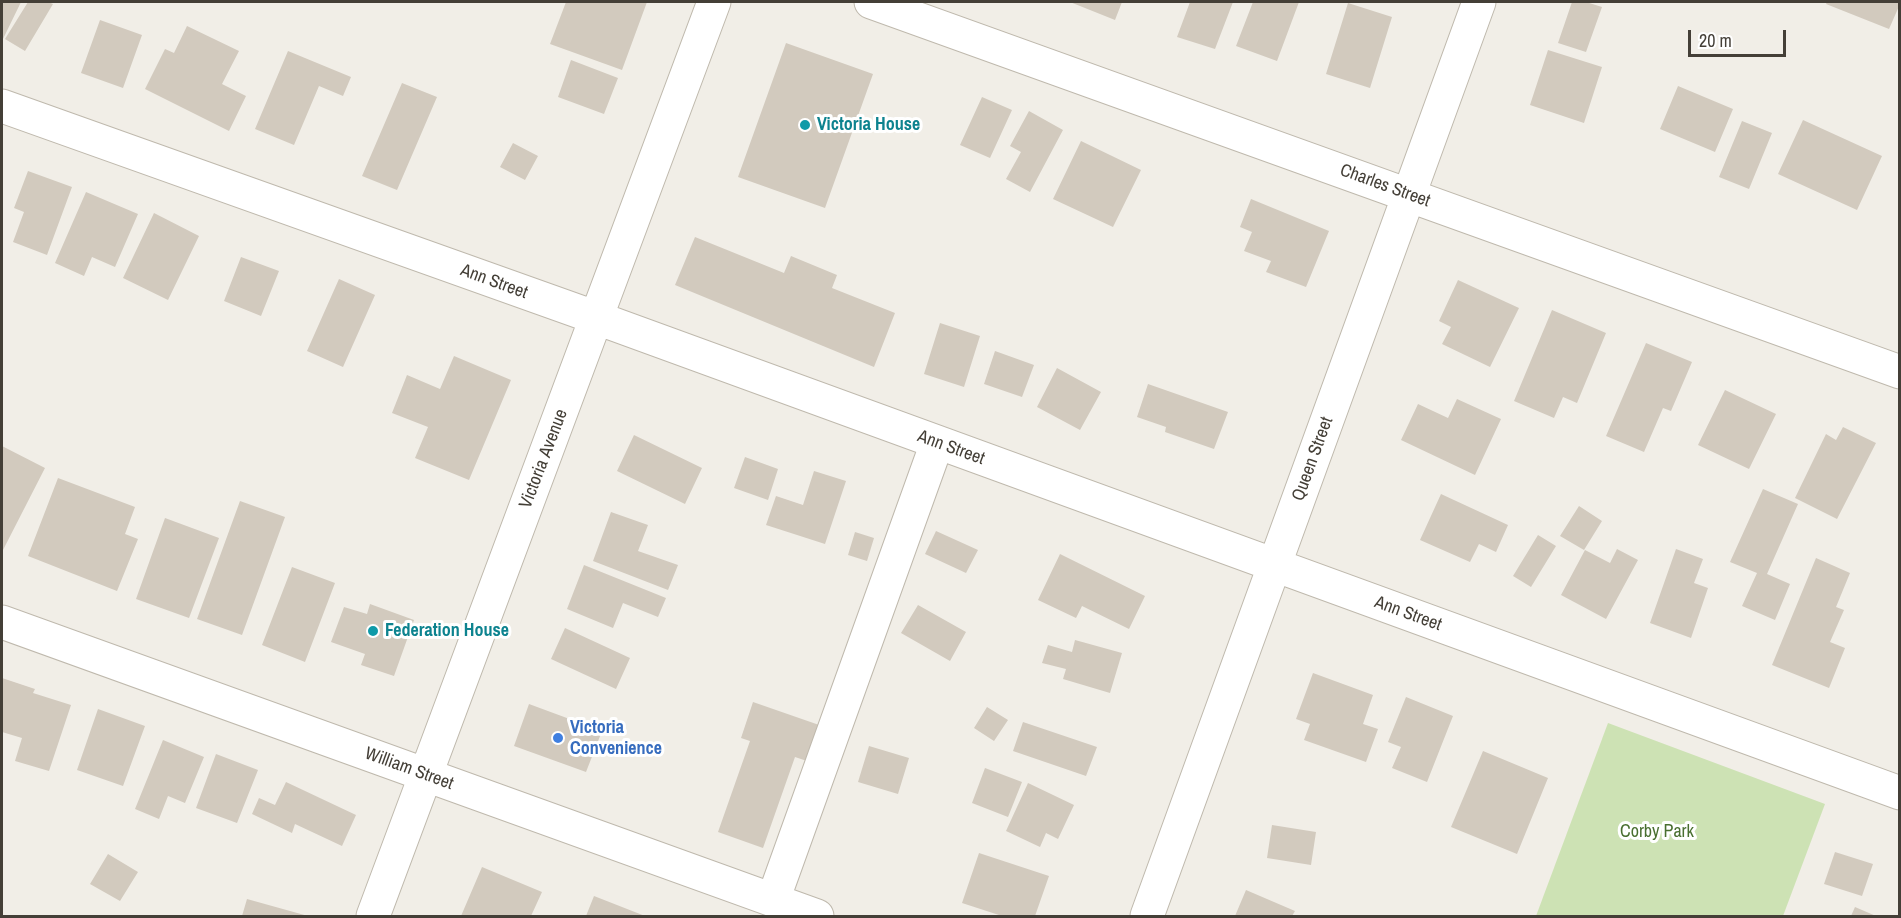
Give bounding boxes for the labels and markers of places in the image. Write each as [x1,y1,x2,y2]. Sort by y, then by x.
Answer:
place label: Victoria House [817,114,920,136]
marker: Victoria House [798,118,812,132]
place label: Federation House [385,620,509,642]
marker: Federation House [366,624,380,638]
place label: Victoria Convenience [570,717,662,760]
marker: Victoria Convenience [551,731,565,745]

